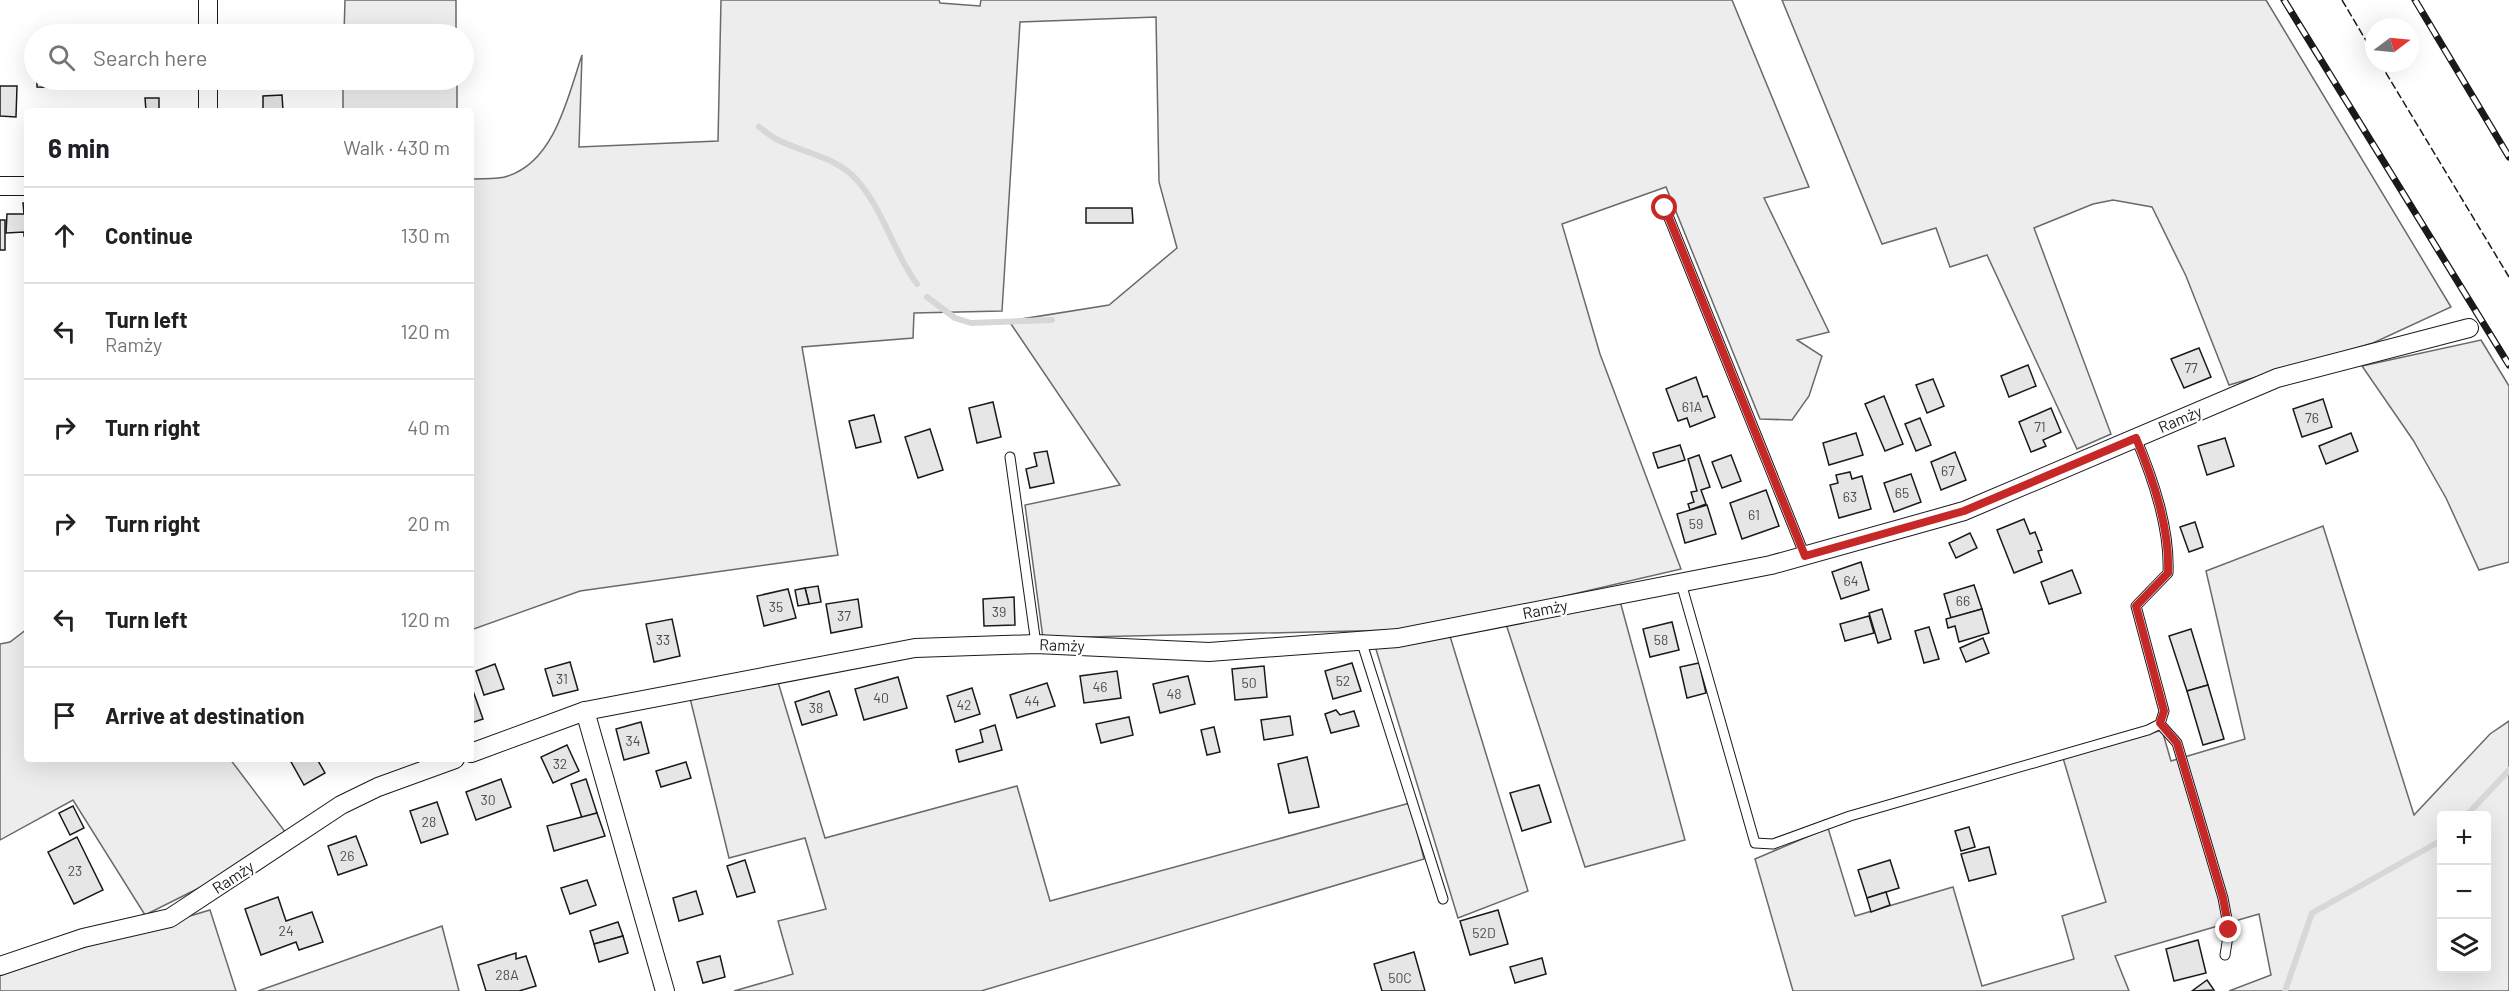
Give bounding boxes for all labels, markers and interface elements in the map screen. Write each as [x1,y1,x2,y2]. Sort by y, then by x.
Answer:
north arrow [2365,18,2419,72]
search box [24,24,474,90]
icon: search [45,41,78,74]
text: Search here [93,44,207,70]
text: 6 min [48,132,110,163]
text: Walk · 430 m [343,135,450,159]
route start [1651,194,1677,220]
icon: ahead [48,219,81,252]
text: Continue [105,222,193,248]
text: 130 m [401,223,450,247]
text: Turn left [105,306,188,332]
icon: left [48,315,81,348]
text: 120 m [400,319,450,343]
text: Ramży [105,332,162,356]
house number: 77 [2184,359,2198,376]
house number: 61A [1682,398,1703,415]
street label: Ramży [2155,401,2205,436]
house number: 76 [2305,409,2319,426]
icon: right [48,411,81,444]
text: Turn right [105,414,200,440]
text: 40 m [407,415,450,439]
house number: 71 [2034,418,2046,435]
house number: 67 [1941,462,1955,479]
house number: 65 [1895,484,1909,501]
house number: 63 [1843,488,1857,505]
house number: 61 [1748,506,1760,523]
icon: right [48,507,81,540]
text: Turn right [105,510,200,536]
text: 20 m [407,511,450,535]
house number: 59 [1689,515,1703,532]
house number: 64 [1844,572,1858,589]
house number: 66 [1956,592,1970,609]
street label: Ramży [1521,595,1570,622]
house number: 35 [769,598,783,615]
icon: left [48,603,81,636]
house number: 39 [992,603,1006,620]
text: Turn left [105,606,188,632]
text: 120 m [400,607,450,631]
house number: 37 [837,607,851,624]
house number: 33 [656,631,670,648]
house number: 58 [1654,631,1668,648]
street label: Ramży [1039,634,1086,655]
house number: 31 [556,670,568,687]
house number: 52 [1336,672,1350,689]
house number: 50 [1241,674,1257,691]
house number: 46 [1093,678,1107,695]
house number: 48 [1166,685,1182,702]
house number: 40 [873,689,889,706]
house number: 44 [1024,692,1040,709]
house number: 42 [956,696,972,713]
icon: arrive [48,699,81,732]
house number: 38 [809,699,823,716]
text: Arrive at destination [105,702,304,728]
house number: 34 [626,732,640,749]
house number: 32 [553,755,567,772]
house number: 30 [480,791,496,808]
map controls [2437,811,2491,973]
button: + [2437,811,2491,865]
house number: 28 [422,813,436,830]
house number: 26 [340,847,354,864]
street label: Ramży [208,856,258,897]
house number: 23 [68,862,82,879]
button: − [2437,865,2491,919]
route end [2215,916,2241,942]
button: layers [2437,919,2491,973]
house number: 24 [278,922,294,939]
house number: 52D [1472,924,1496,941]
house number: 28A [495,966,519,983]
house number: 50C [1388,969,1412,986]

